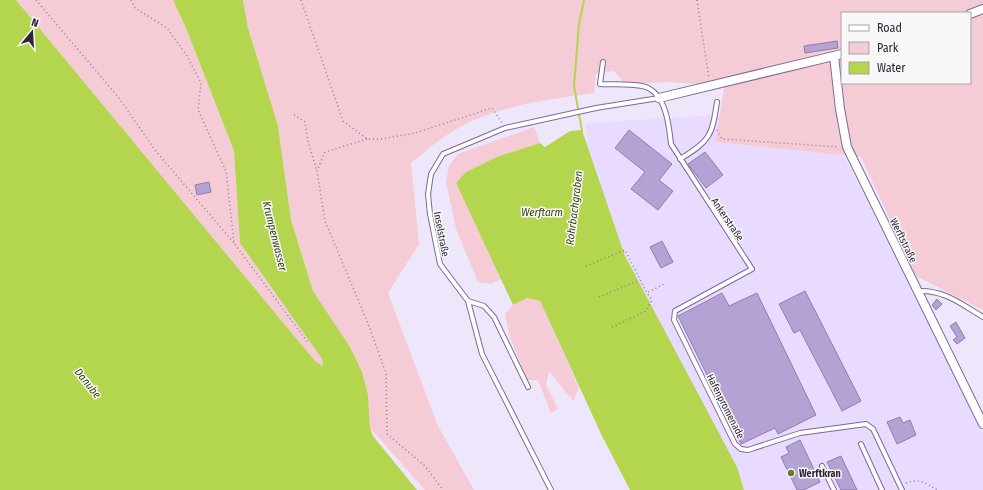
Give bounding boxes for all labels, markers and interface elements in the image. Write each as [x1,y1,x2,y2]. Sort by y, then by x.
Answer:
north arrow [12,12,52,52]
legend [841,12,971,84]
text: N [30,16,40,30]
text: Road [877,21,902,35]
text: Park [877,41,899,55]
text: Water [877,61,906,75]
water label: Rohrbachgraben [563,170,586,246]
street label: Ankerstraße [708,196,746,243]
water label: Krumpenwasser [260,200,290,274]
water label: Werftarm [521,206,563,219]
street label: Inselstraße [431,211,451,258]
street label: Werftstraße [887,216,919,265]
water label: Danube [72,366,104,401]
street label: Hafenpromenade [704,372,747,441]
marker: Werftkran [786,468,796,478]
place label: Werftkran [799,468,841,480]

